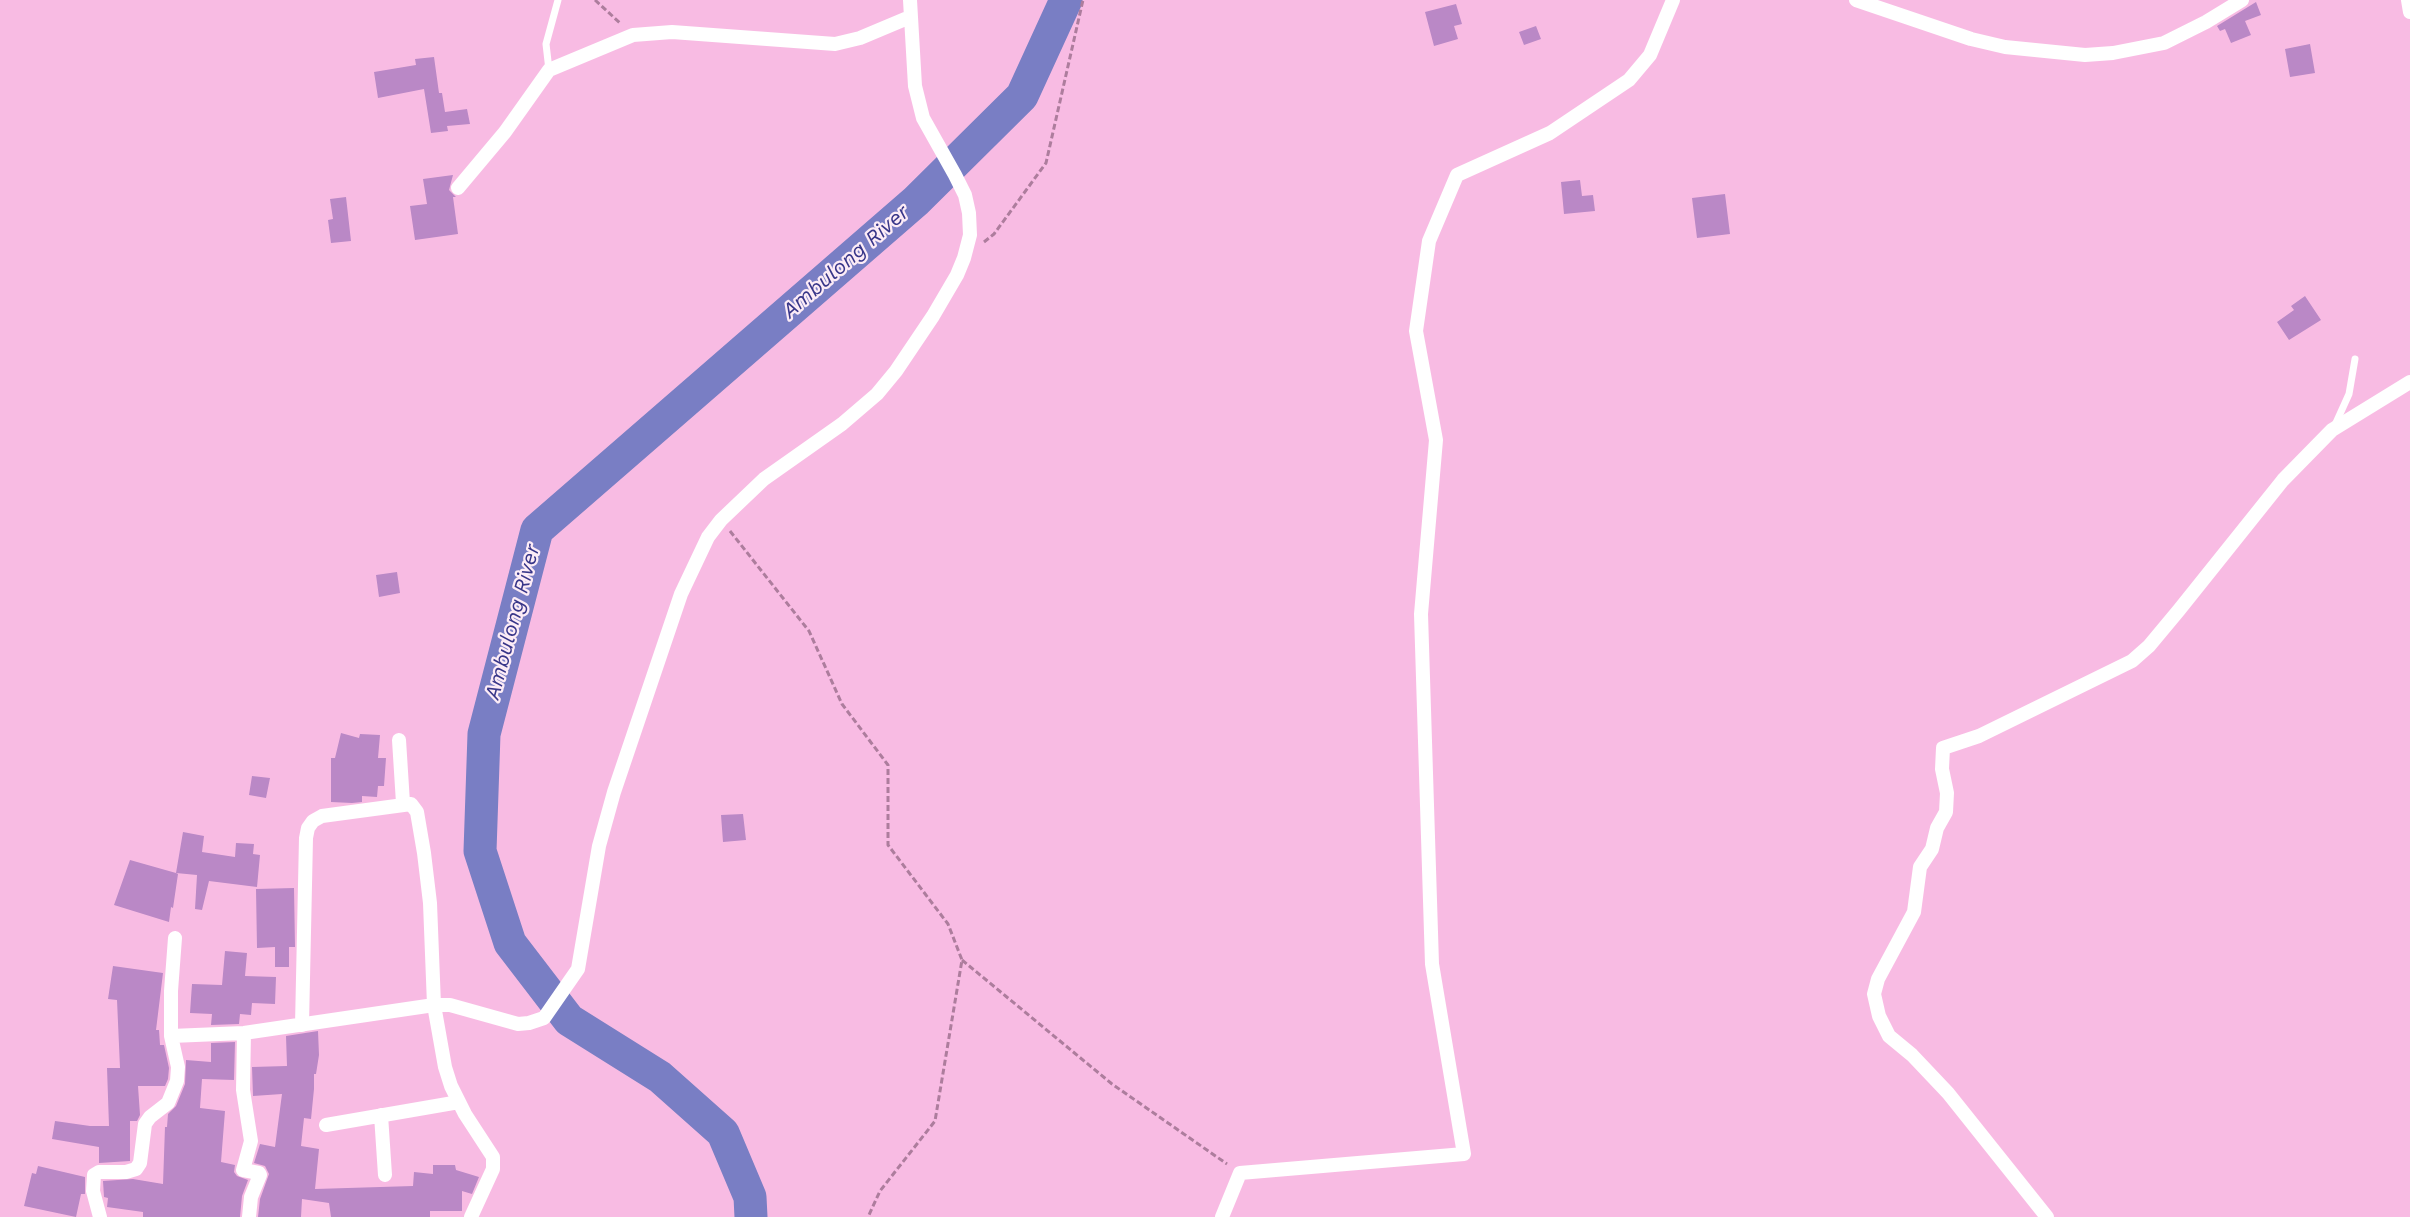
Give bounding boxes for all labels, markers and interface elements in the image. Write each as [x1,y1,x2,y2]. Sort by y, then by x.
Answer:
water label: Ambulong River [778,200,914,324]
water label: Ambulong River [480,542,546,702]

